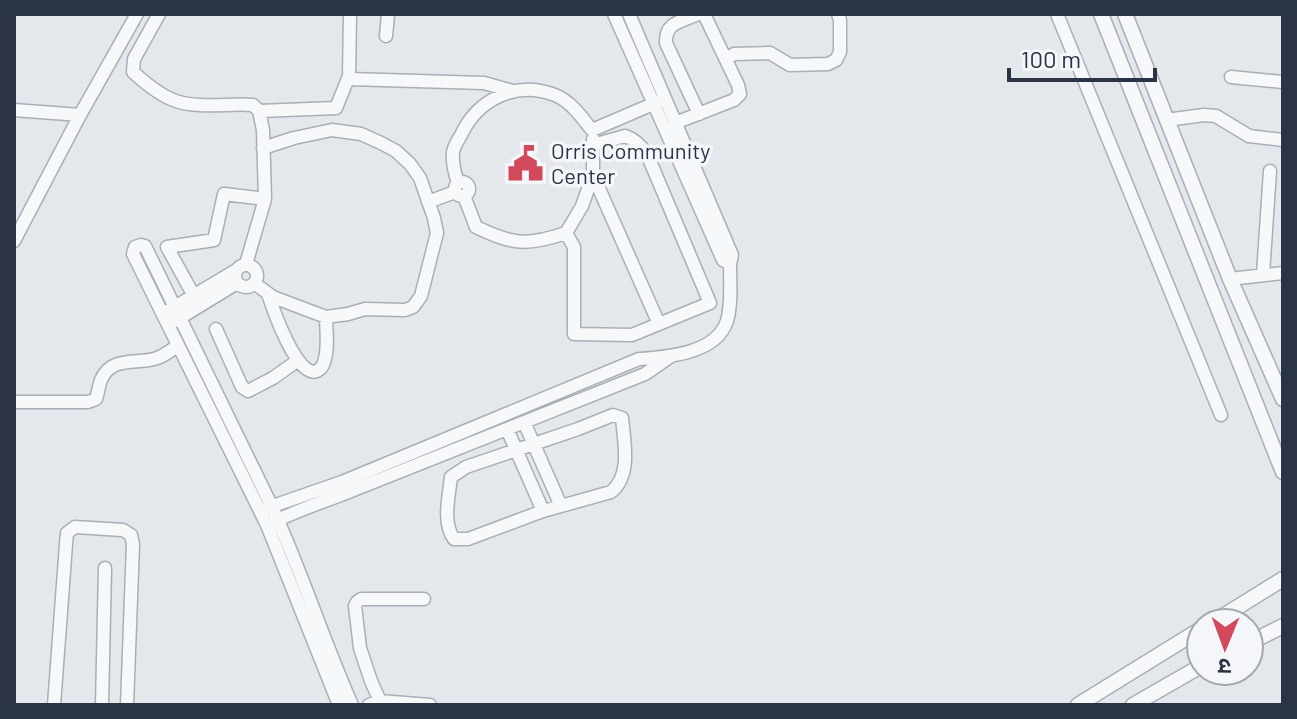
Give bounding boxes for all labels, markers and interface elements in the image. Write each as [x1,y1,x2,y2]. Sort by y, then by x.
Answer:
scale bar [1009,32,1155,82]
text: 100 m [1021,44,1081,73]
place label: Orris Community Center [551,137,710,188]
public building icon: Orris Community Center [506,144,544,182]
north arrow [1185,607,1265,687]
text: उ [1217,655,1231,681]

